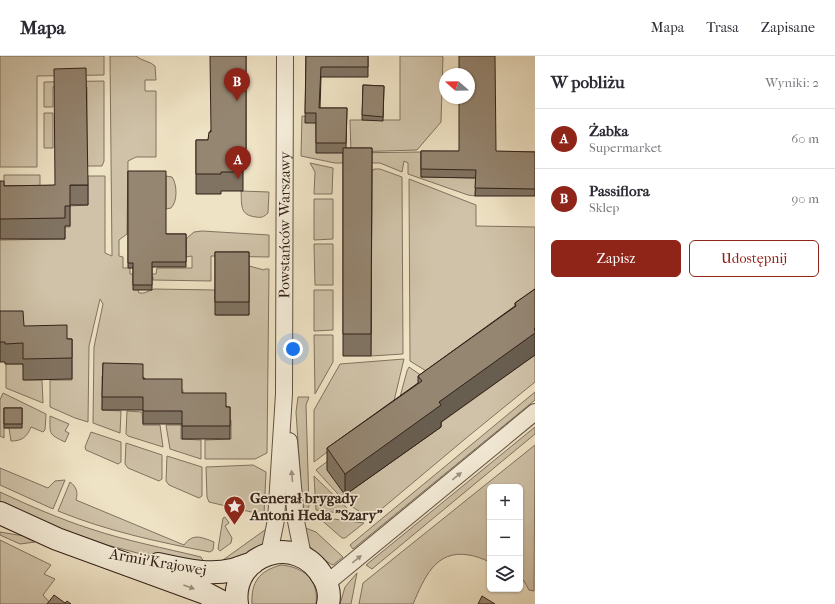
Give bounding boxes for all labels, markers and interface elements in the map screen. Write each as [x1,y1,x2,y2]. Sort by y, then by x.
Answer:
text: Mapa [20,17,65,39]
text: Mapa [651,19,684,36]
text: Trasa [706,19,739,36]
text: Zapisane [761,19,815,36]
pin: B [224,68,250,101]
north arrow [439,68,475,104]
text: W pobliżu [551,72,625,92]
text: Wyniki: 2 [765,75,819,90]
text: Żabka [589,122,628,140]
text: A [560,131,568,146]
text: 60 m [791,131,819,146]
text: Supermarket [589,140,662,155]
pin: A [225,146,251,179]
street label: Powstańców Warszawy [275,150,294,299]
text: Passiflora [589,182,650,200]
text: B [560,191,568,206]
text: 90 m [791,191,819,206]
text: Sklep [589,200,619,215]
button: Zapisz [551,240,681,277]
button: Udostępnij [689,240,819,277]
your location [283,339,303,359]
one-way arrow [289,470,295,482]
one-way arrow [452,472,463,481]
map controls [487,484,523,592]
button: + [487,484,523,520]
place label: Generał brygady Antoni Heda "Szary" [249,489,383,524]
place icon: Generał brygady Antoni Heda "Szary" [222,494,248,527]
button: − [487,520,523,556]
street label: Armii Krajowej [107,544,208,579]
one-way arrow [352,554,362,563]
button: layers [487,556,523,592]
one-way arrow [184,585,196,591]

